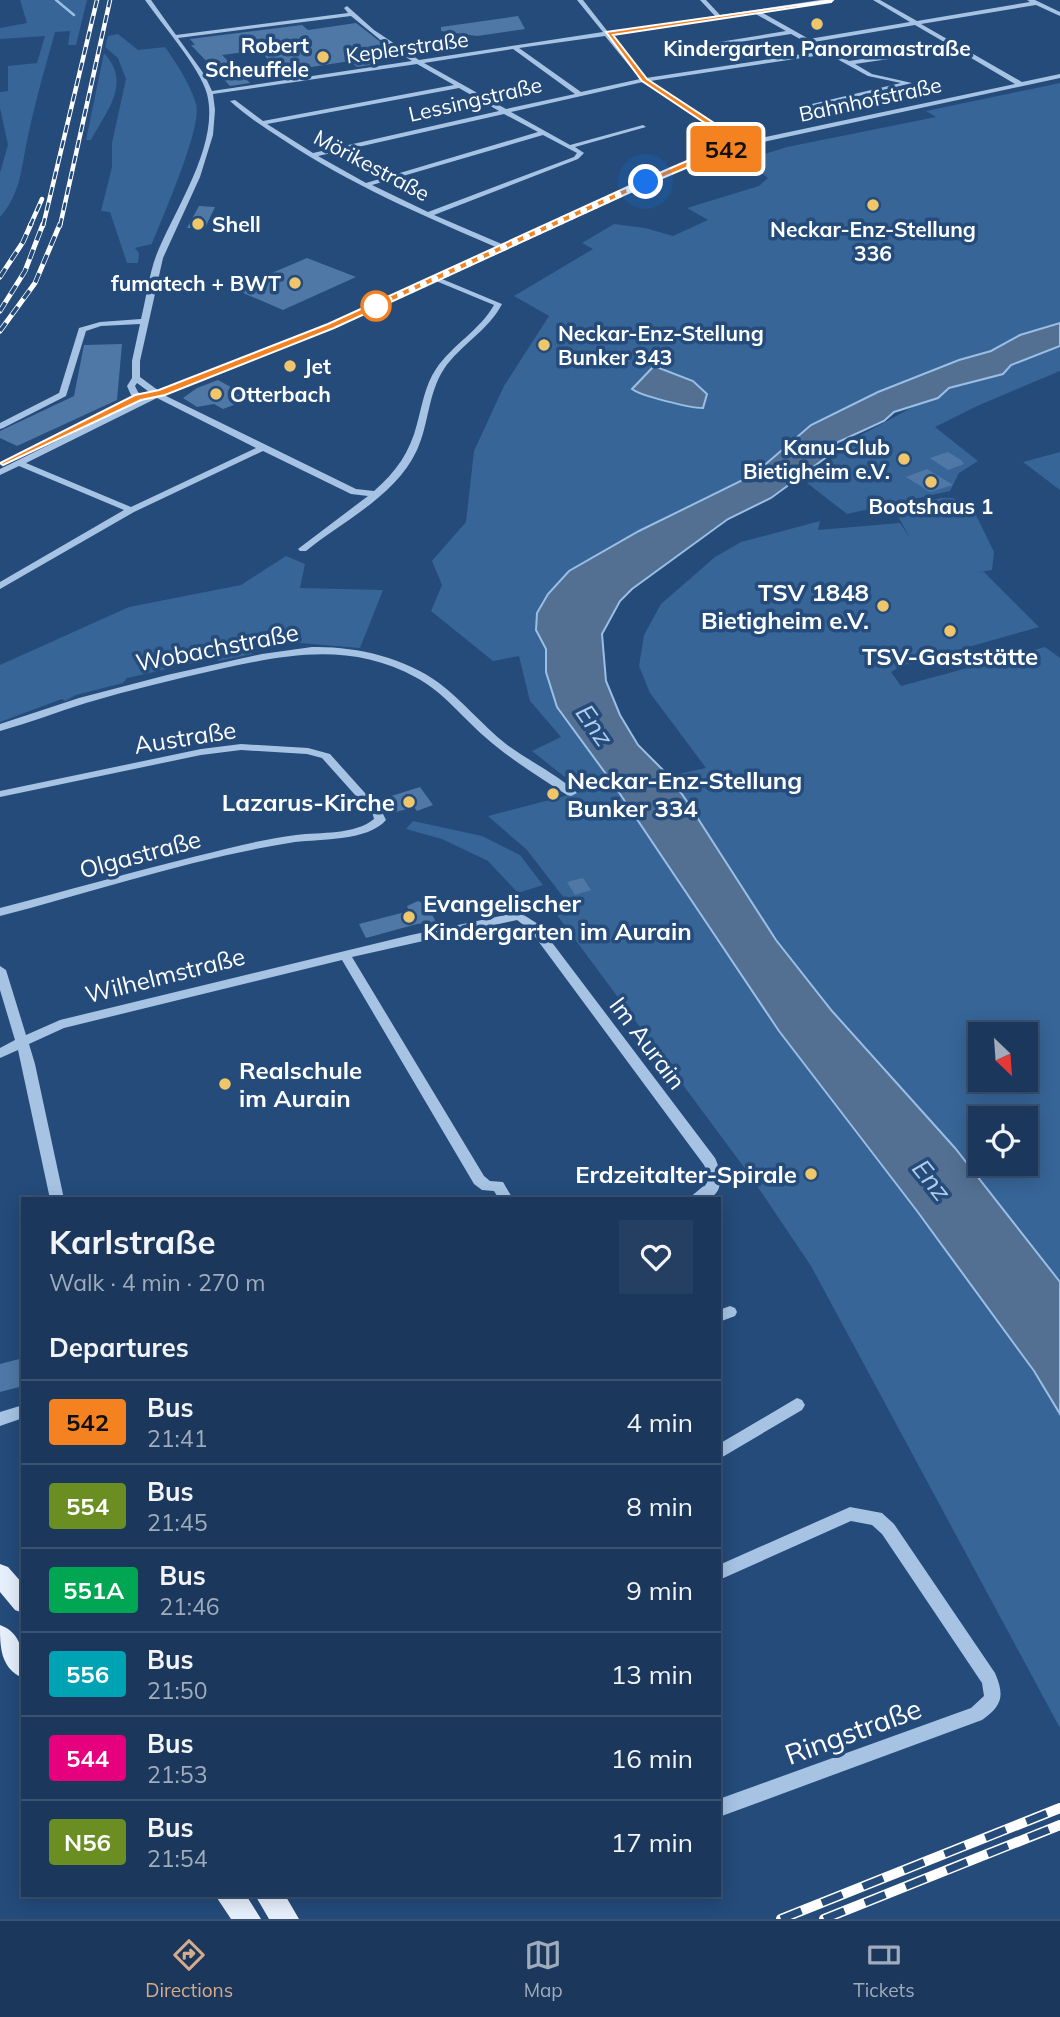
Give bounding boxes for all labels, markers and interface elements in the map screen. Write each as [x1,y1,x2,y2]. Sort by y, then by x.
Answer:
marker: Kindergarten Panoramastraße [809,16,825,32]
street label: Keplerstraße [344,26,470,68]
place label: Robert Scheuffele [205,32,309,82]
place label: Kindergarten Panoramastraße [663,35,971,61]
marker: Robert Scheuffele [315,49,331,65]
street label: Lessingstraße [406,71,544,127]
street label: Bahnhofstraße [796,71,944,127]
street label: Mörikestraße [310,124,434,206]
line badge: 542 [686,126,766,172]
text: 542 [704,134,748,164]
your location [628,164,663,199]
marker: Neckar-Enz-Stellung 336 [865,197,881,213]
place label: Shell [212,211,261,237]
marker: Shell [190,216,206,232]
place label: Neckar-Enz-Stellung 336 [770,216,976,266]
place label: fumatech + BWT [111,270,281,296]
marker: fumatech + BWT [287,275,303,291]
unlabelled marker [361,291,391,321]
place label: Neckar-Enz-Stellung Bunker 343 [558,320,764,370]
marker: Neckar-Enz-Stellung Bunker 343 [536,337,552,353]
place label: Jet [304,353,331,379]
marker: Jet [282,358,298,374]
place label: Otterbach [230,381,331,407]
marker: Otterbach [208,386,224,402]
place label: Kanu-Club Bietigheim e.V. [743,434,890,484]
marker: Kanu-Club Bietigheim e.V. [896,451,912,467]
marker: Bootshaus 1 [923,474,939,490]
place label: Bootshaus 1 [869,493,993,519]
place label: TSV 1848 Bietigheim e.V. [701,577,869,635]
marker: TSV 1848 Bietigheim e.V. [875,598,891,614]
street label: Wobachstraße [133,617,301,677]
marker: TSV-Gaststätte [942,623,958,639]
place label: TSV-Gaststätte [862,641,1038,671]
water label: Enz [569,698,621,753]
street label: Austraße [132,714,238,760]
place label: Neckar-Enz-Stellung Bunker 334 [567,765,802,823]
marker: Neckar-Enz-Stellung Bunker 334 [545,786,561,802]
place label: Lazarus-Kirche [222,787,395,817]
marker: Lazarus-Kirche [401,794,417,810]
street label: Olgastraße [76,823,204,885]
place label: Evangelischer Kindergarten im Aurain [423,888,692,946]
marker: Evangelischer Kindergarten im Aurain [401,909,417,925]
street label: Wilhelmstraße [82,941,248,1009]
street label: Im Aurain [604,991,692,1095]
north arrow [968,1022,1038,1092]
map controls [968,1022,1038,1176]
place label: Realschule im Aurain [239,1055,362,1113]
marker: Realschule im Aurain [217,1076,233,1092]
button: locate [968,1106,1038,1176]
water label: Enz [905,1153,959,1208]
place label: Erdzeitalter-Spirale [575,1159,797,1189]
marker: Erdzeitalter-Spirale [803,1166,819,1182]
button: heart [619,1220,693,1294]
text: Karlstraße [49,1221,216,1262]
text: Walk · 4 min · 270 m [49,1268,266,1297]
text: Departures [49,1331,189,1364]
text: Bus [147,1391,193,1424]
text: 4 min [626,1406,693,1439]
text: 542 [66,1407,109,1437]
text: 21:41 [147,1424,207,1453]
text: Bus [147,1475,193,1508]
text: 8 min [626,1490,693,1523]
text: 554 [66,1491,109,1521]
text: 21:45 [147,1508,207,1537]
text: Bus [159,1559,206,1592]
text: 9 min [626,1574,693,1607]
text: 551A [63,1575,124,1605]
text: 21:46 [159,1592,220,1621]
text: Bus [147,1643,193,1676]
text: 13 min [611,1658,693,1691]
text: 556 [66,1659,109,1689]
text: 21:50 [147,1676,207,1705]
street label: Ringstraße [780,1690,926,1772]
text: Bus [147,1727,193,1760]
text: 16 min [611,1742,693,1775]
text: 544 [66,1743,109,1773]
text: 21:53 [147,1760,207,1789]
text: Bus [147,1811,193,1844]
text: 17 min [611,1826,693,1859]
text: N56 [64,1827,111,1857]
text: 21:54 [147,1844,207,1873]
tab: Directions [145,1936,233,2002]
tab: Map [524,1936,563,2002]
tab: Tickets [853,1936,915,2002]

